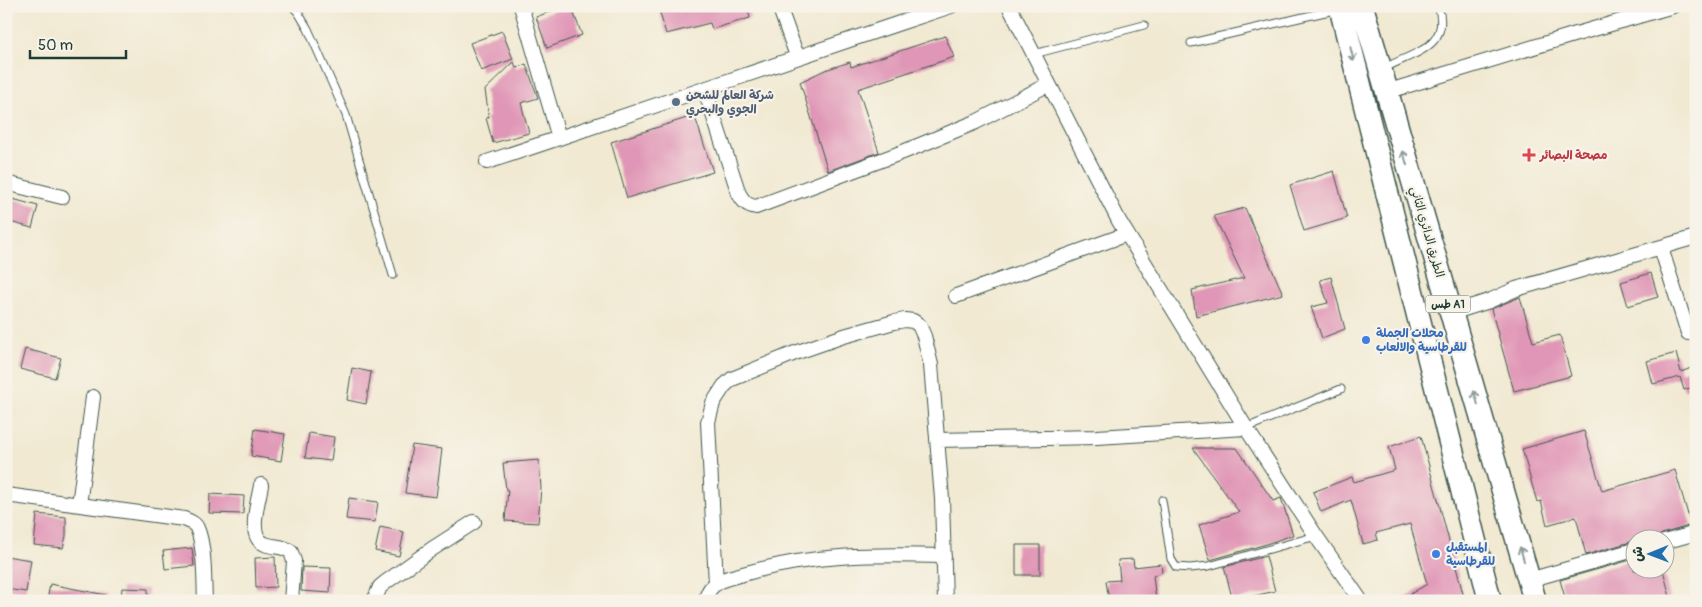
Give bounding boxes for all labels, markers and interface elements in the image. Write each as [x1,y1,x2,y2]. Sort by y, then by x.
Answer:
scale bar [30,28,126,60]
text: 50 m [38,36,73,55]
one-way arrow [1348,45,1357,61]
place label: شركة العالم للشحن الجوي والبحري [686,88,774,118]
marker: شركة العالم للشحن الجوي والبحري [670,96,682,108]
marker: مصحة البصائر [1522,148,1536,162]
place label: مصحة البصائر [1539,148,1607,163]
one-way arrow [1400,150,1410,166]
street label: الطريق الدائري الثاني [1404,185,1447,280]
road number: طس A1 [1426,296,1470,312]
place label: محلات الجملة للقرطاسية والالعاب [1376,326,1467,355]
marker: محلات الجملة للقرطاسية والالعاب [1360,334,1372,346]
one-way arrow [1471,390,1480,406]
north arrow [1624,530,1674,580]
place label: المستقبل للقرطاسية [1446,540,1496,569]
one-way arrow [1516,546,1526,562]
text: ش [1629,546,1646,562]
marker: المستقبل للقرطاسية [1430,548,1442,560]

